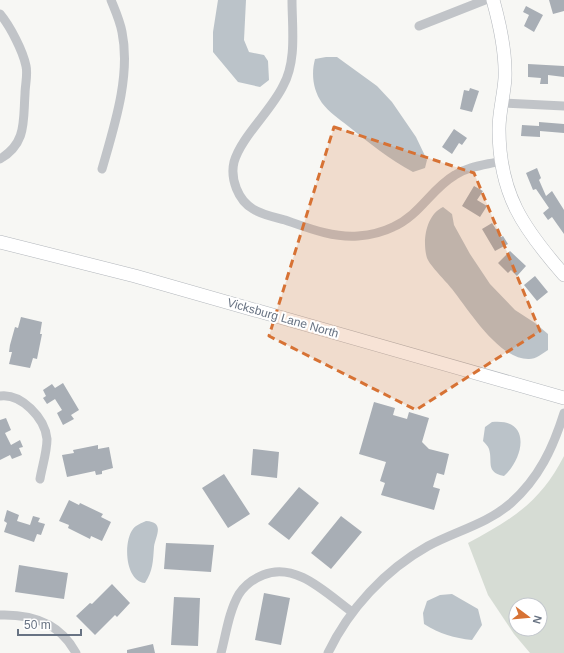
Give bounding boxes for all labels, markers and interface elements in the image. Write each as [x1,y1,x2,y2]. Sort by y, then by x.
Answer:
street label: Vicksburg Lane North [226,295,340,341]
north arrow [508,597,548,637]
scale bar [18,611,81,637]
text: N [531,614,544,625]
text: 50 m [24,618,51,632]

